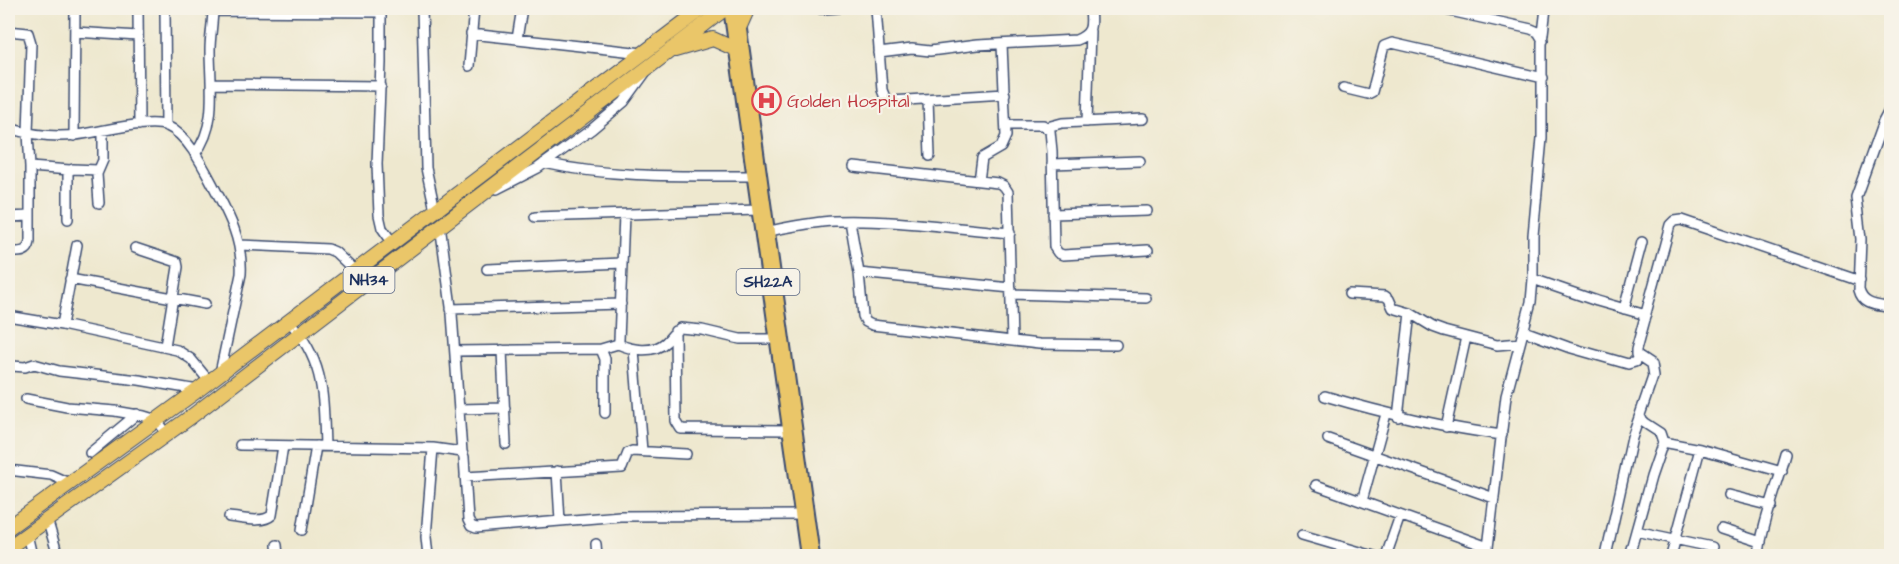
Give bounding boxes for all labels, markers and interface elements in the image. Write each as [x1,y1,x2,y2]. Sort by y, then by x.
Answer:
hospital icon: Golden Hospital [750,85,782,117]
place label: Golden Hospital [787,89,910,114]
road number: NH34 [344,267,394,293]
road number: SH22A [736,269,800,295]

